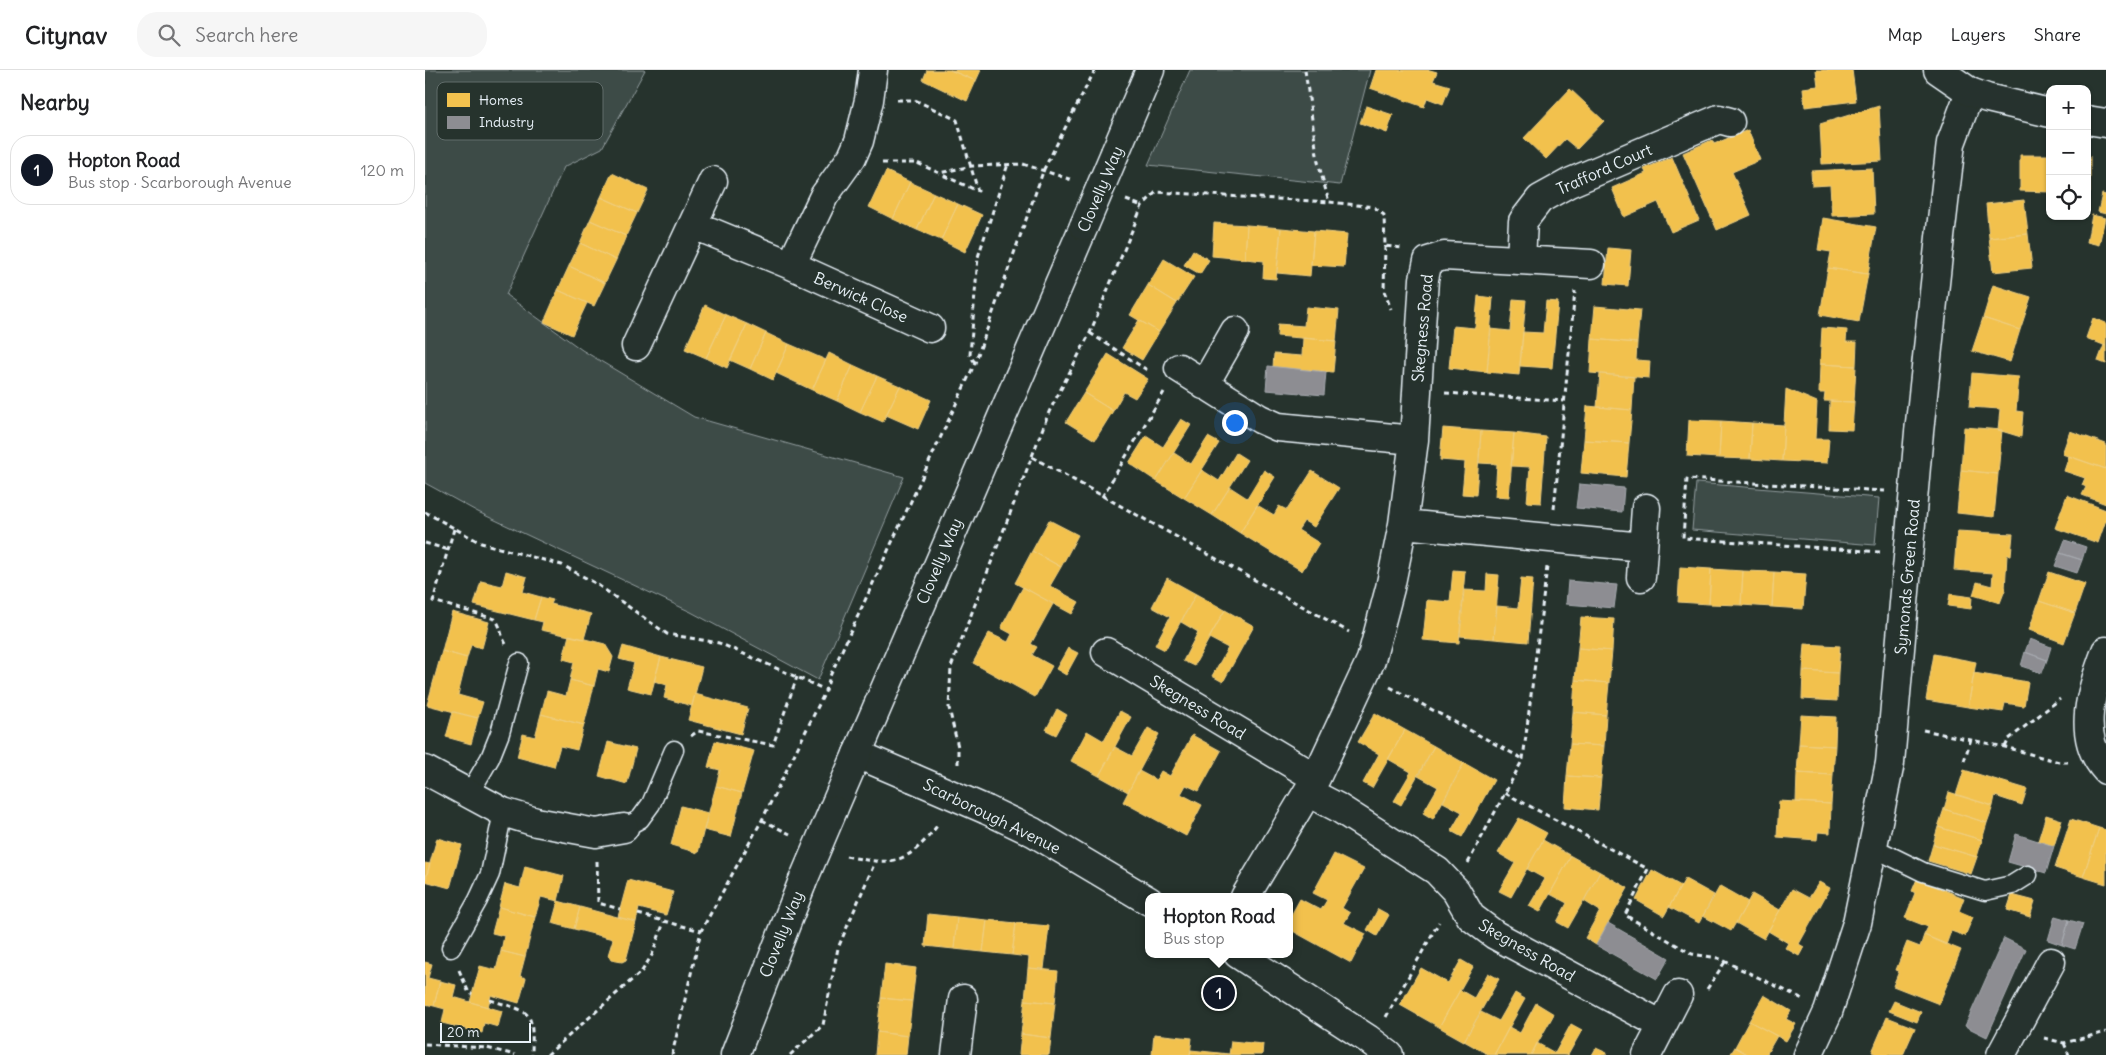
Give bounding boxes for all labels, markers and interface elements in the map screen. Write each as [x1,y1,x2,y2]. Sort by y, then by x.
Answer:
search box [137,12,487,57]
text: Citynav [25,20,107,50]
icon: search [155,21,183,49]
text: Search here [195,23,298,47]
text: Map [1887,23,1922,46]
text: Layers [1950,23,2006,46]
text: Share [2034,23,2081,46]
legend [437,82,603,140]
map controls [2046,85,2091,220]
button: + [2046,85,2091,130]
text: Nearby [20,89,90,116]
text: Homes [479,91,523,109]
text: Industry [479,113,534,131]
button: − [2046,130,2091,175]
street label: Trafford Court [1553,139,1655,199]
street label: Clovelly Way [1073,143,1127,235]
text: Hopton Road [68,148,180,172]
text: 1 [34,160,40,180]
text: 120 m [361,160,404,180]
text: Bus stop · Scarborough Avenue [68,172,292,192]
button: locate [2046,175,2091,220]
street label: Berwick Close [811,267,911,327]
street label: Skegness Road [1407,273,1437,383]
your location [1222,410,1248,436]
street label: Symonds Green Road [1890,498,1924,656]
street label: Clovelly Way [912,515,966,607]
street label: Skegness Road [1146,671,1250,743]
street label: Scarborough Avenue [920,774,1064,858]
street label: Clovelly Way [755,888,807,980]
popup [1145,893,1293,958]
text: Hopton Road [1163,904,1275,928]
street label: Skegness Road [1475,914,1579,986]
text: Bus stop [1163,928,1225,948]
pin: 1 [1203,974,1235,1012]
scale bar [440,1020,531,1043]
text: 20 m [447,1023,480,1041]

